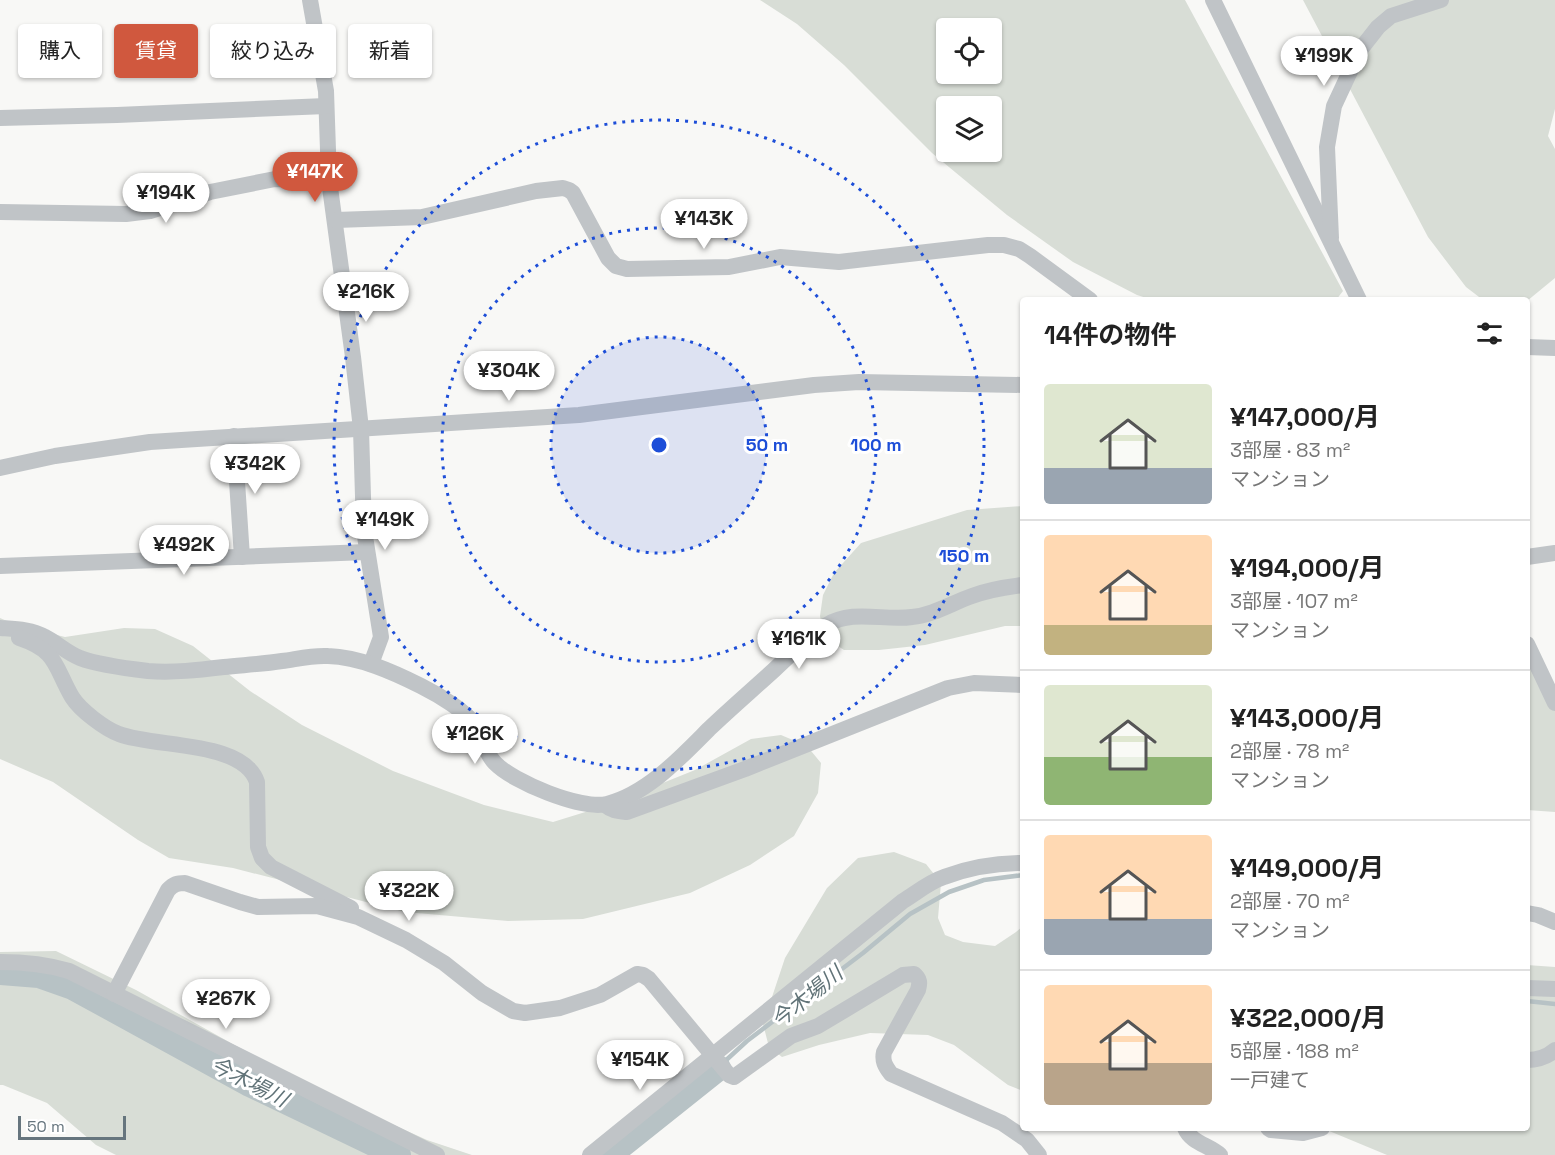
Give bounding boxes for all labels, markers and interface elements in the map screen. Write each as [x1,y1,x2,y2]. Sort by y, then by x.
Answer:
map controls [936,18,1002,162]
button: locate [936,18,1002,84]
chip: 購入 [18,24,102,78]
chip: 賃貸 [114,24,198,78]
chip: 絞り込み [210,24,336,78]
chip: 新着 [348,24,432,78]
pin: ¥199K [1282,36,1366,87]
text: ¥199K [1295,42,1353,68]
button: layers [936,96,1002,162]
pin: ¥147K [273,152,357,203]
text: ¥147K [287,158,343,184]
pin: ¥194K [124,173,208,224]
text: ¥194K [136,179,196,205]
pin: ¥143K [662,199,746,250]
text: ¥143K [675,205,733,231]
pin: ¥216K [324,272,408,323]
text: ¥216K [337,278,395,304]
icon: filters [1473,317,1506,350]
text: 14件の物件 [1044,318,1176,352]
pin: ¥304K [467,351,551,402]
text: ¥304K [478,357,540,383]
text: ¥147,000/月 [1230,400,1380,434]
icon: home [1092,408,1164,480]
text: 50 m [746,433,788,456]
text: 100 m [850,433,902,456]
centre of rings [649,435,669,455]
text: 3部屋 · 83 m² [1230,437,1350,463]
pin: ¥342K [213,444,297,495]
text: ¥342K [224,450,286,476]
text: マンション [1230,466,1330,492]
pin: ¥149K [343,500,427,551]
text: ¥149K [355,506,415,532]
pin: ¥492K [142,525,226,576]
text: ¥492K [153,531,215,557]
text: 150 m [939,544,989,567]
text: ¥194,000/月 [1230,551,1384,585]
icon: home [1092,559,1164,631]
text: 3部屋 · 107 m² [1230,588,1358,614]
text: マンション [1230,617,1330,643]
pin: ¥161K [757,619,841,670]
text: ¥161K [771,625,827,651]
text: ¥143,000/月 [1230,701,1384,735]
icon: home [1092,709,1164,781]
pin: ¥126K [433,714,517,765]
text: ¥126K [446,720,504,746]
text: 2部屋 · 78 m² [1230,738,1349,764]
text: マンション [1230,767,1330,793]
text: ¥149,000/月 [1230,851,1384,885]
icon: home [1092,859,1164,931]
pin: ¥322K [367,871,451,922]
text: ¥322K [379,877,439,903]
text: 2部屋 · 70 m² [1230,888,1350,914]
text: マンション [1230,917,1330,943]
water label: 今木場川 [766,958,849,1034]
pin: ¥267K [184,979,268,1030]
text: ¥267K [196,985,256,1011]
text: ¥322,000/月 [1230,1001,1387,1035]
icon: home [1092,1009,1164,1081]
text: 5部屋 · 188 m² [1230,1038,1359,1064]
pin: ¥154K [598,1040,682,1091]
text: ¥154K [611,1046,669,1072]
water label: 今木場川 [206,1050,295,1114]
text: 一戸建て [1230,1067,1310,1093]
scale bar [18,1113,126,1140]
text: 50 m [27,1116,65,1137]

